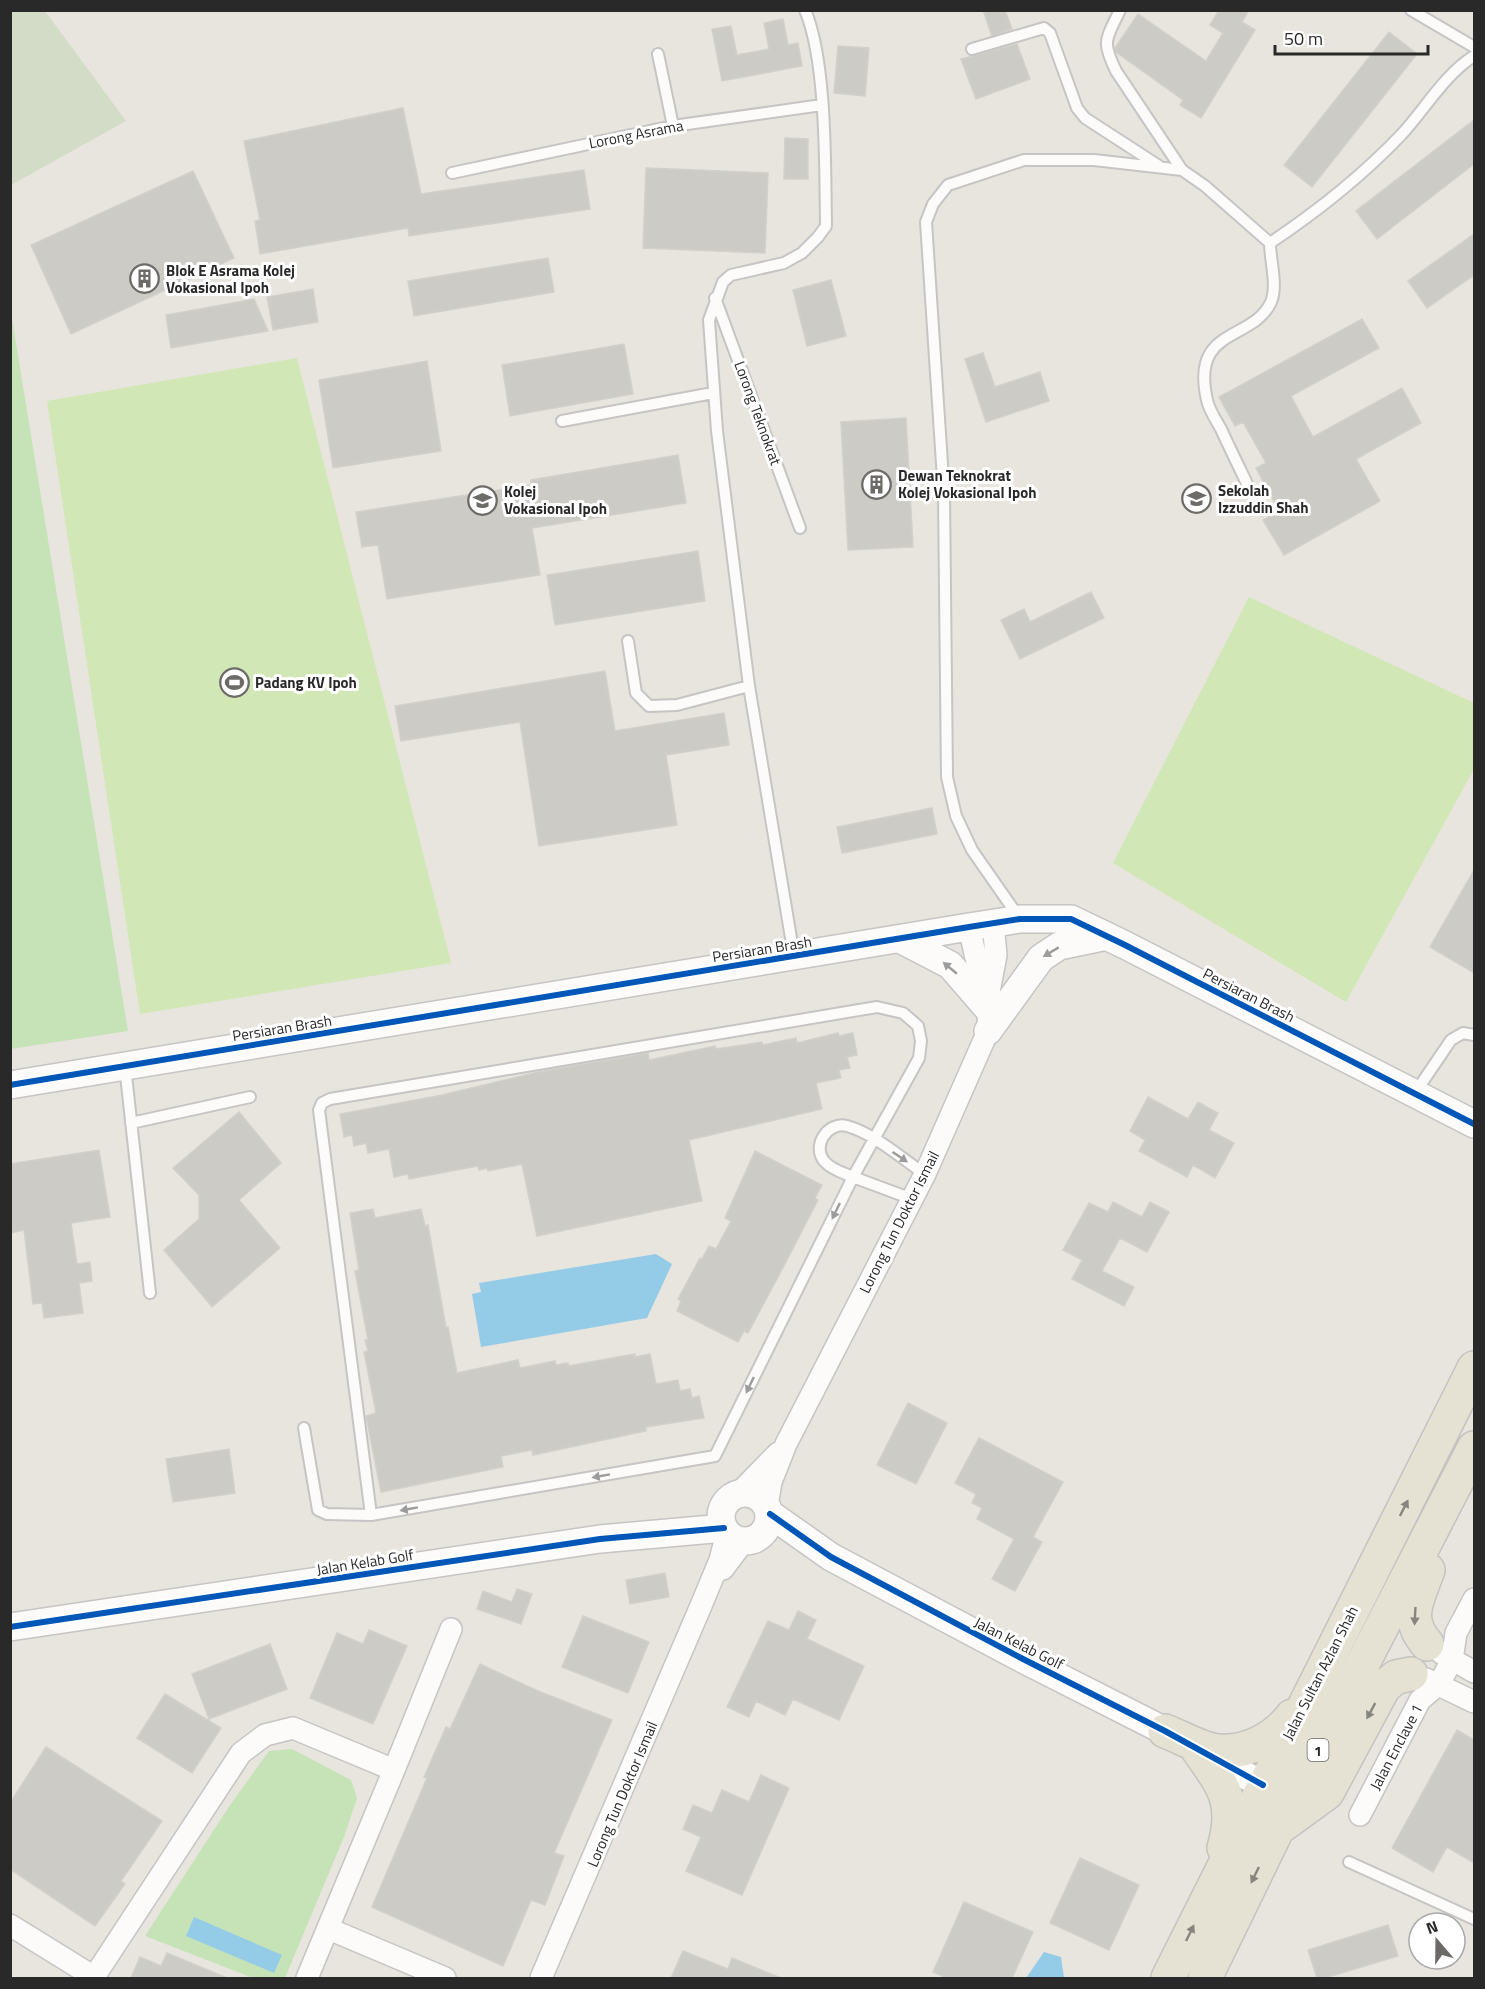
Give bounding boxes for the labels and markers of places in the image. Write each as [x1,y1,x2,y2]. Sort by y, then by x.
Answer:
place label: Blok E Asrama Kolej Vokasional Ipoh [166,259,295,299]
building icon: Blok E Asrama Kolej Vokasional Ipoh [129,263,161,295]
place label: Dewan Teknokrat Kolej Vokasional Ipoh [898,464,1036,504]
building icon: Dewan Teknokrat Kolej Vokasional Ipoh [861,468,893,500]
place label: Sekolah Izzuddin Shah [1218,479,1309,519]
place label: Kolej Vokasional Ipoh [504,480,607,520]
school or university icon: Sekolah Izzuddin Shah [1181,483,1213,515]
school or university icon: Kolej Vokasional Ipoh [467,484,499,516]
sports icon: Padang KV Ipoh [218,666,250,698]
place label: Padang KV Ipoh [255,671,357,694]

